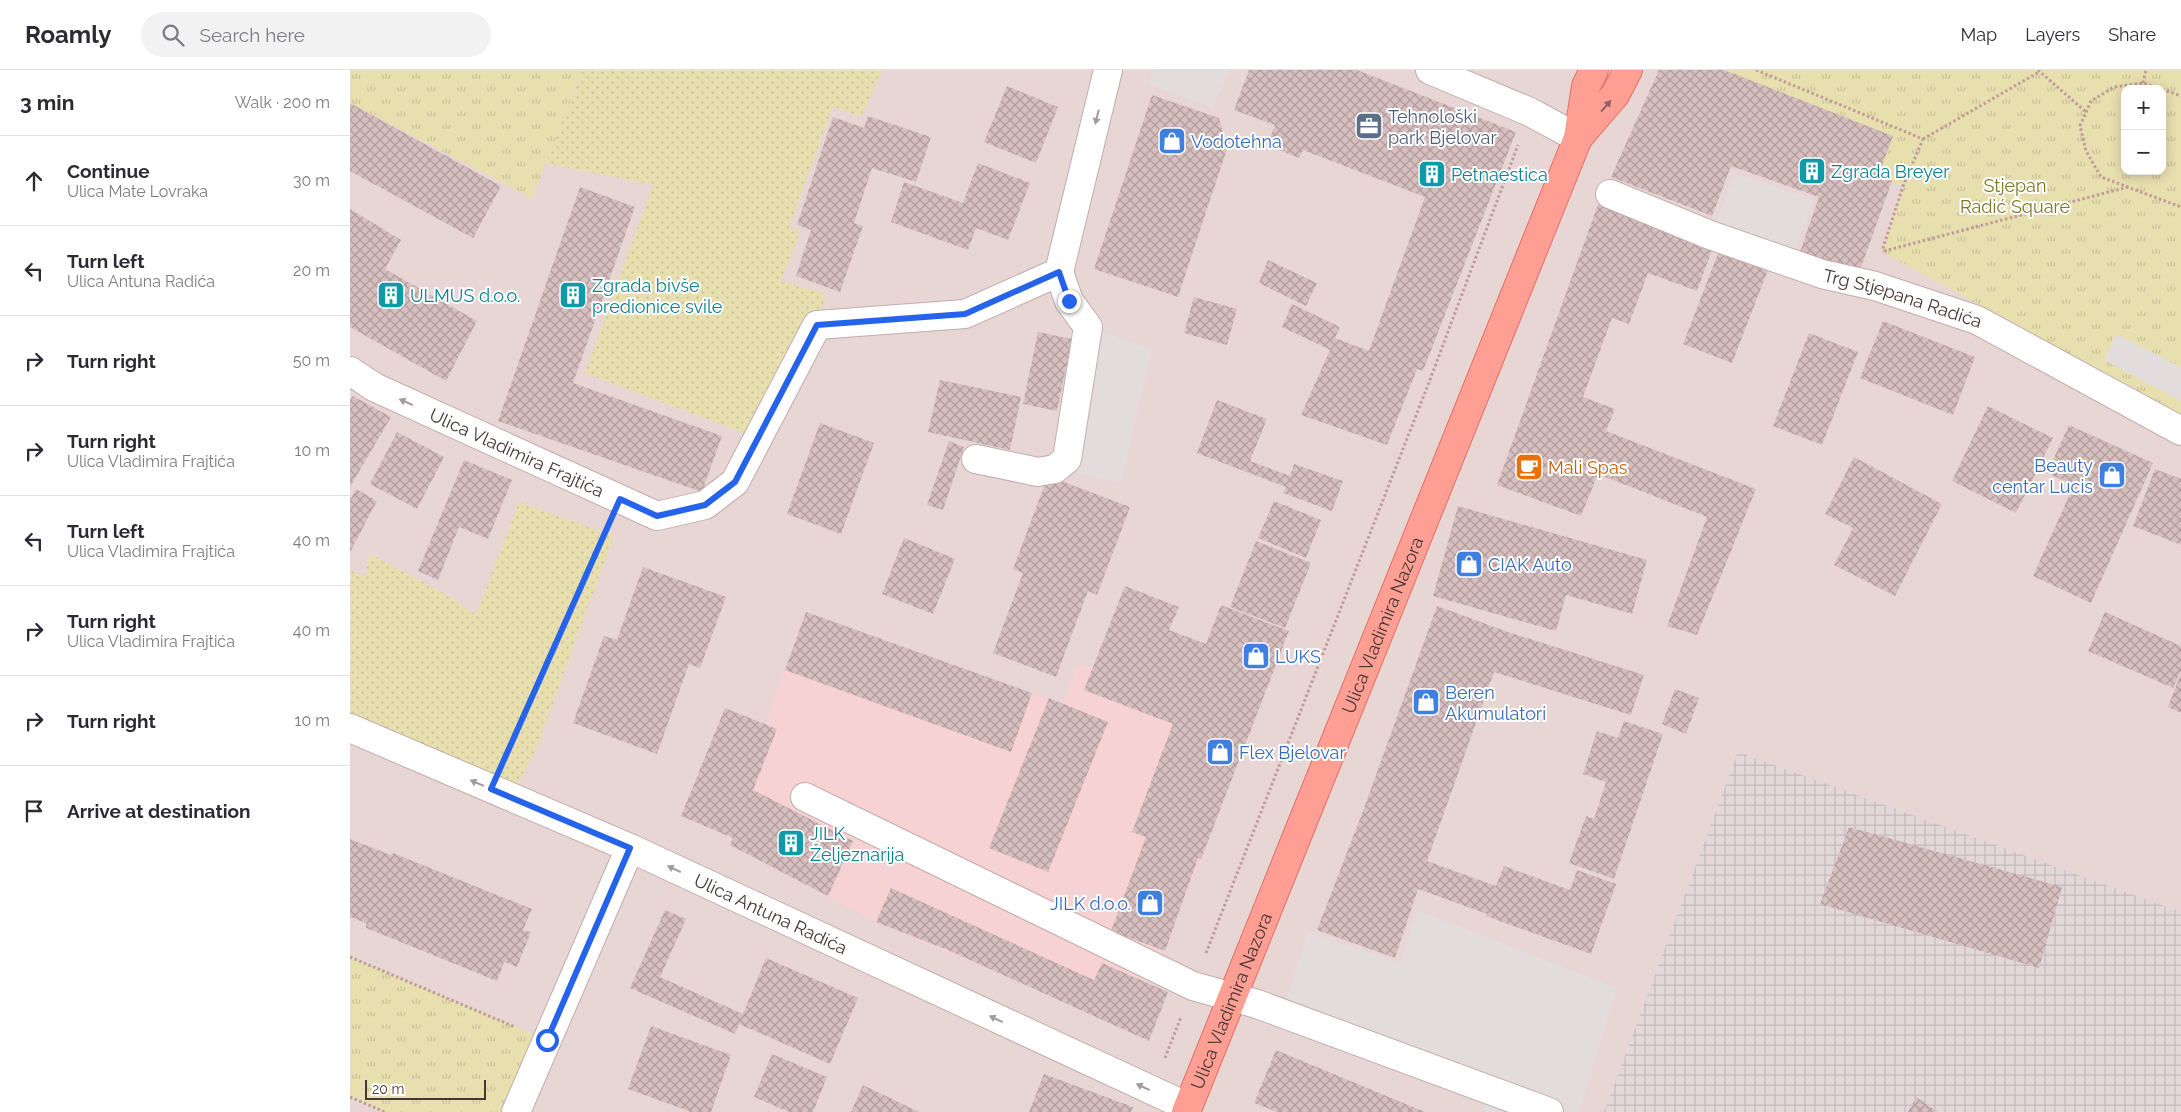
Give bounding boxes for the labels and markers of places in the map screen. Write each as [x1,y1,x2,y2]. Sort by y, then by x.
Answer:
place label: Tehnološki park Bjelovar [1388,106,1497,148]
office icon: Tehnološki park Bjelovar [1354,111,1384,141]
shop icon: Vodotehna [1157,126,1187,156]
place label: Vodotehna [1191,131,1282,152]
building icon: Zgrada Breyer [1797,156,1827,186]
building icon: Petnaestica [1417,159,1447,189]
place label: Zgrada Breyer [1831,161,1950,182]
place label: Petnaestica [1451,164,1548,185]
place label: Zgrada bivše predionice svile [592,275,723,317]
building icon: ULMUS d.o.o. [376,280,406,310]
building icon: Zgrada bivše predionice svile [558,280,588,310]
place label: ULMUS d.o.o. [410,285,520,306]
cafe icon: Mali Spas [1514,452,1544,482]
place label: Beauty centar Lucis [1992,455,2093,497]
place label: Mali Spas [1548,457,1628,478]
shop icon: Beauty centar Lucis [2097,460,2127,490]
shop icon: CIAK Auto [1454,549,1484,579]
place label: CIAK Auto [1488,554,1572,575]
shop icon: LUKS [1241,641,1271,671]
place label: LUKS [1275,646,1321,667]
place label: Beren Akumulatori [1445,682,1546,724]
shop icon: Beren Akumulatori [1411,687,1441,717]
shop icon: Flex Bjelovar [1205,737,1235,767]
place label: Flex Bjelovar [1239,742,1346,763]
place label: JILK Željeznarija [810,823,904,865]
building icon: JILK Željeznarija [776,828,806,858]
shop icon: JILK d.o.o. [1135,888,1165,918]
place label: JILK d.o.o. [1050,893,1131,914]

